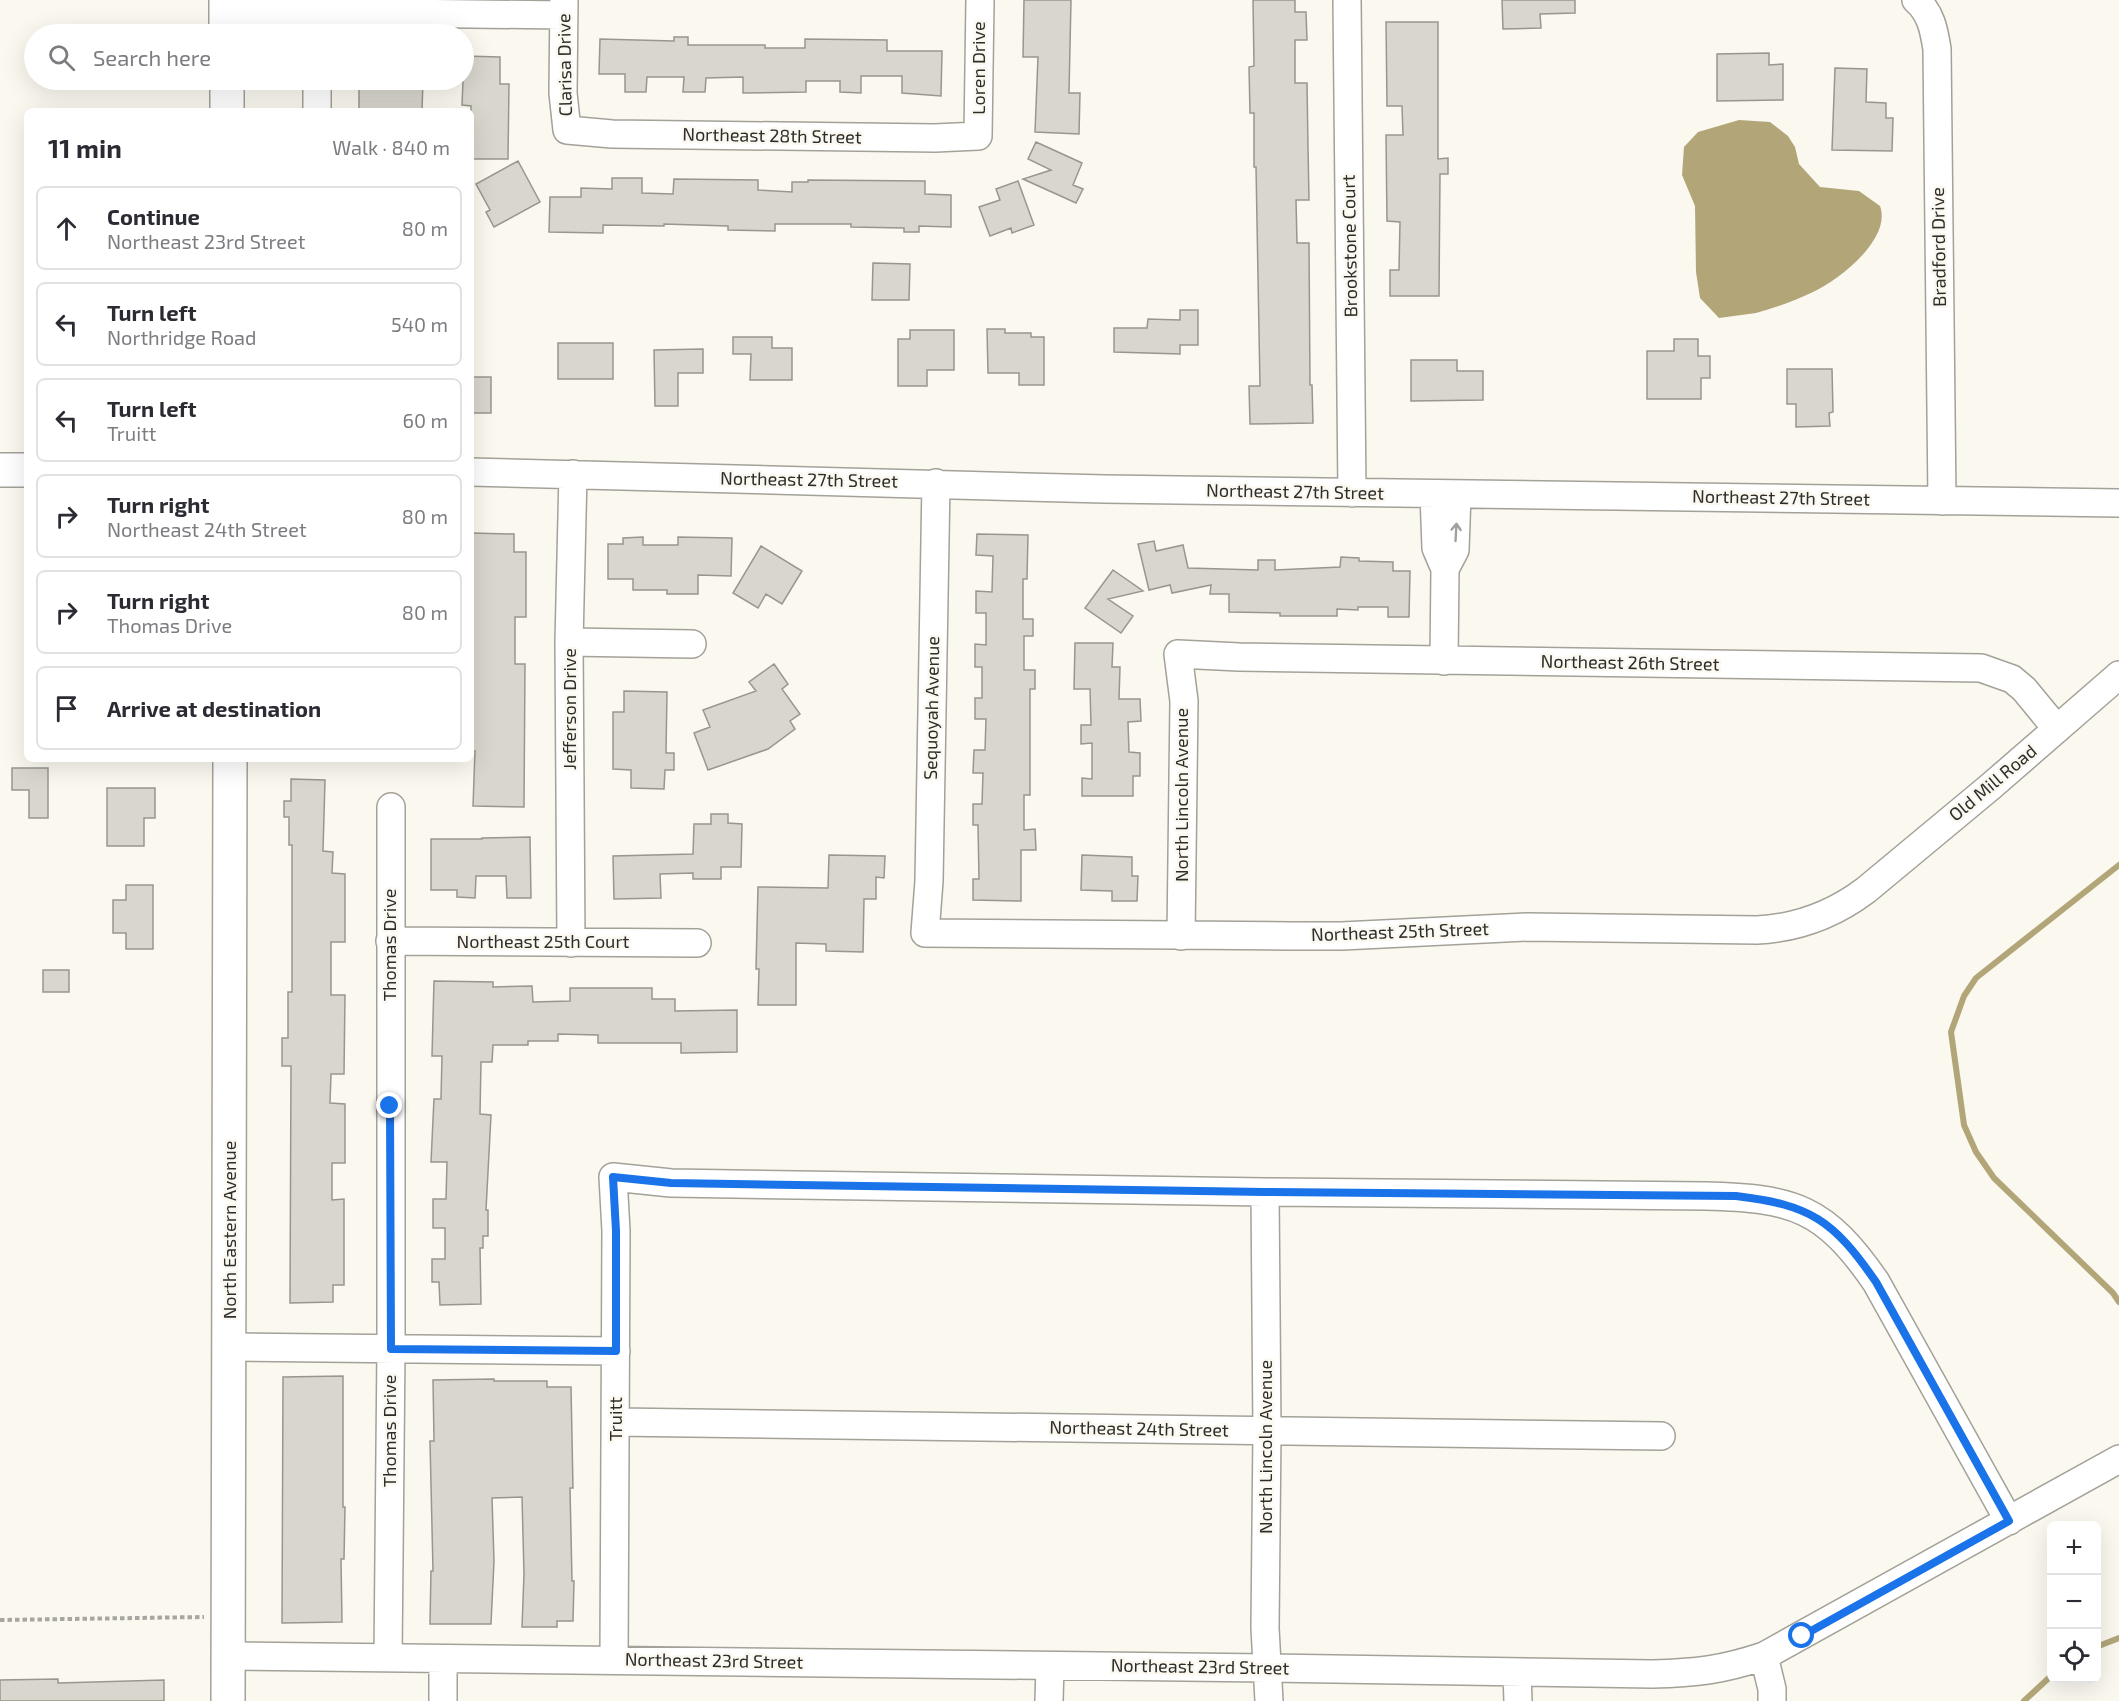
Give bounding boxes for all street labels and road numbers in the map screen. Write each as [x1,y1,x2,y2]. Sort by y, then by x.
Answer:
street label: Clarisa Drive [552,13,576,117]
street label: Loren Drive [967,21,989,115]
street label: Northeast 28th Street [682,122,862,148]
street label: Brookstone Court [1337,174,1361,318]
street label: Bradford Drive [1926,187,1950,307]
street label: Northeast 27th Street [720,466,898,492]
street label: Northeast 27th Street [1206,478,1384,504]
street label: Northeast 27th Street [1692,484,1870,510]
street label: Sequoyah Avenue [919,636,943,780]
street label: Jefferson Drive [558,648,580,770]
street label: Northeast 26th Street [1540,649,1720,675]
street label: North Lincoln Avenue [1170,708,1192,882]
street label: Old Mill Road [1944,739,2041,825]
street label: Thomas Drive [378,889,400,1001]
street label: Northeast 25th Street [1311,917,1489,945]
street label: Northeast 25th Court [457,930,630,952]
street label: North Eastern Avenue [218,1141,240,1319]
street label: North Lincoln Avenue [1254,1360,1276,1534]
street label: Thomas Drive [378,1375,400,1487]
street label: Truitt [604,1397,626,1441]
street label: Northeast 24th Street [1049,1415,1229,1441]
street label: Northeast 23rd Street [625,1647,804,1673]
street label: Northeast 23rd Street [1111,1653,1290,1679]

